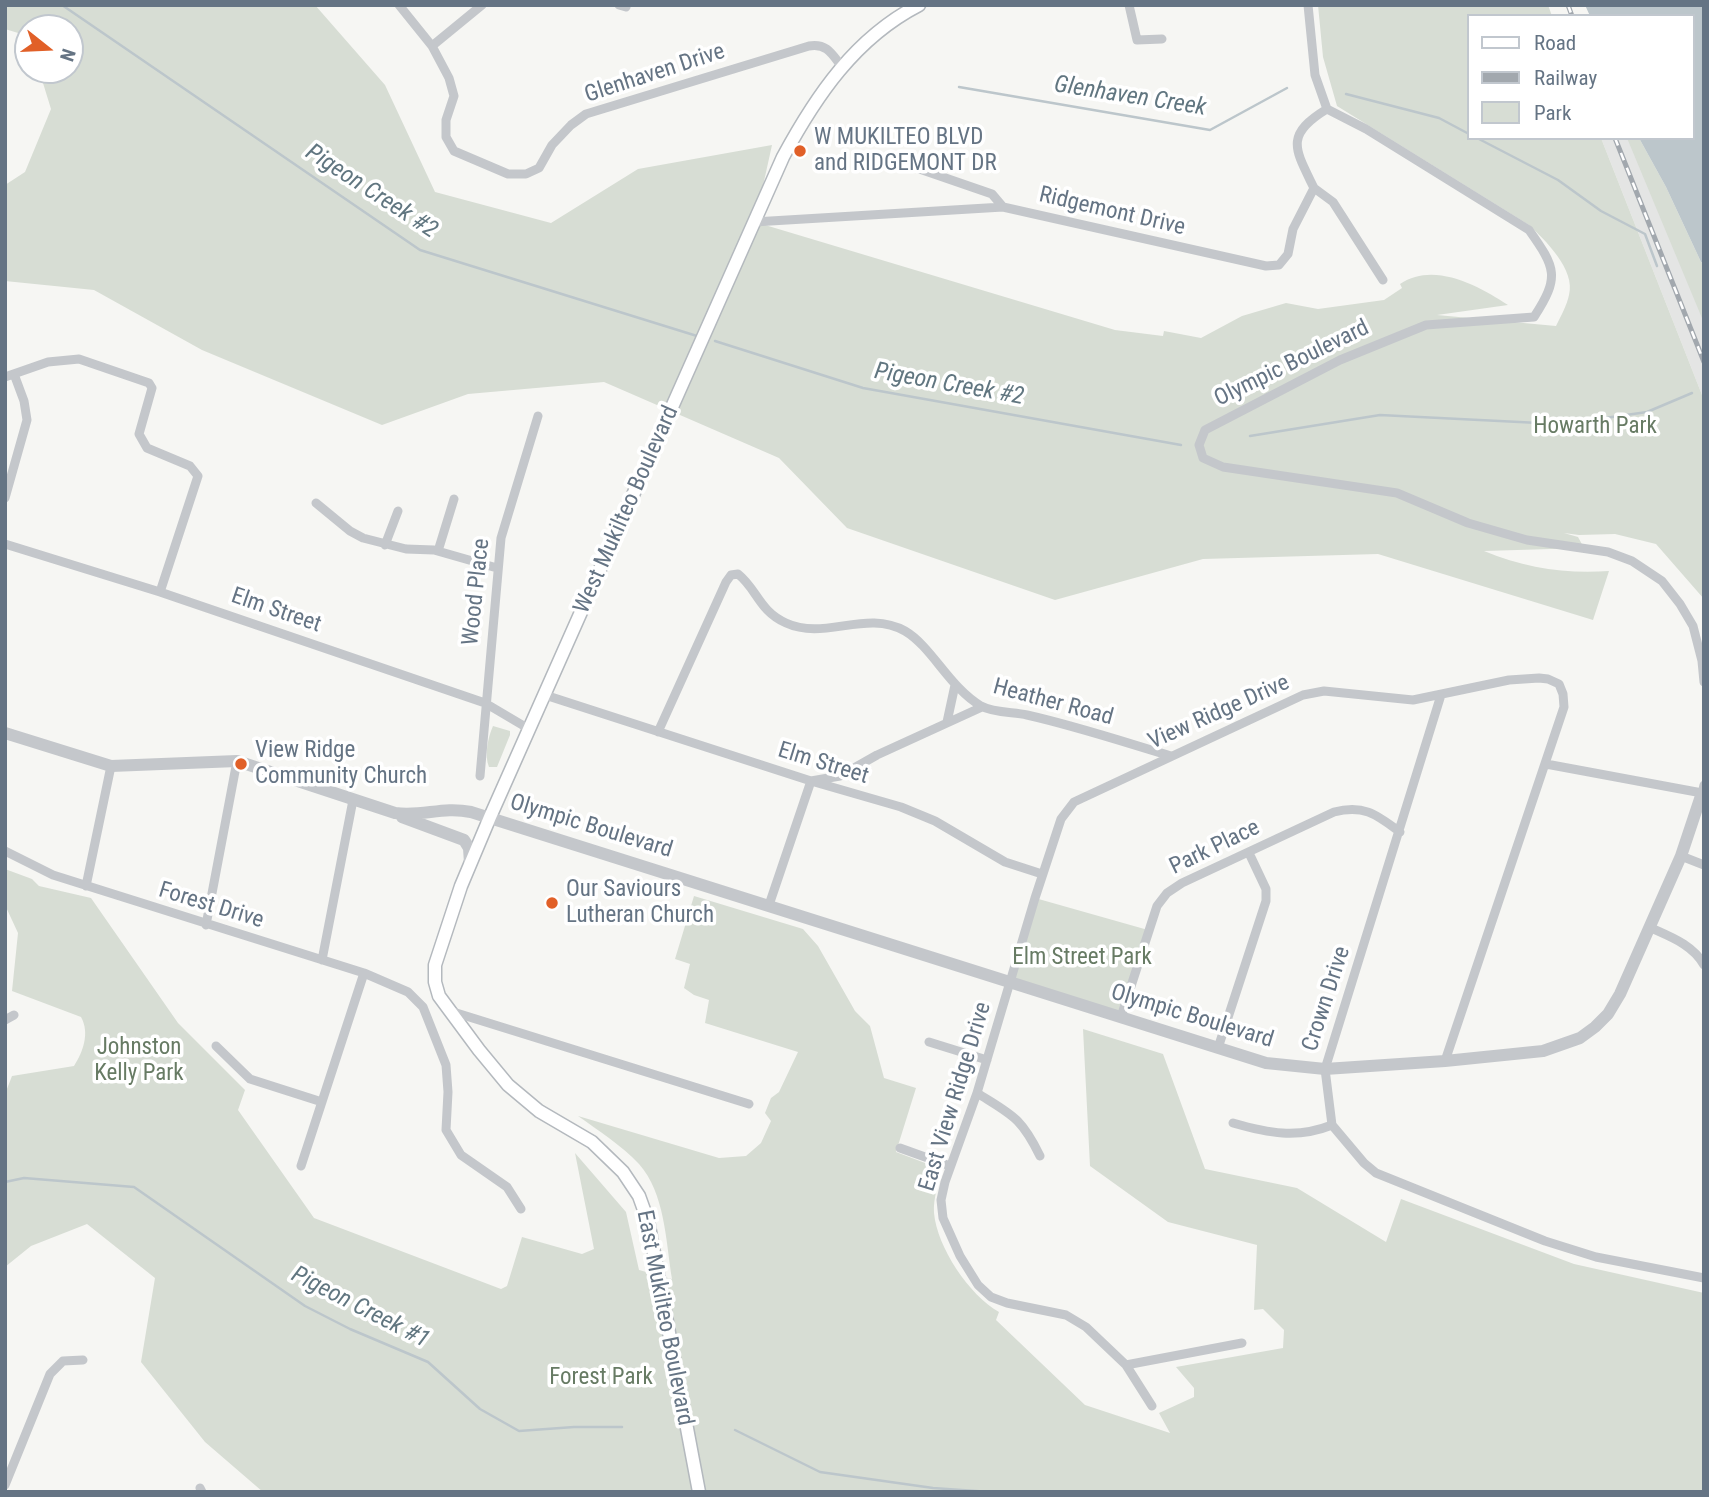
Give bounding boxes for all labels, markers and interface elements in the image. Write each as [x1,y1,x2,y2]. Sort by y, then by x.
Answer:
north arrow [14,14,84,84]
legend [1468,14,1695,140]
text: Road [1534,31,1576,55]
street label: Glenhaven Drive [582,38,728,110]
text: N [55,46,80,64]
text: Railway [1534,66,1597,90]
water label: Glenhaven Creek [1052,71,1208,123]
text: Park [1534,101,1571,125]
place label: W MUKILTEO BLVD and RIDGEMONT DR [814,124,997,178]
water label: Pigeon Creek #2 [300,139,442,245]
marker: W MUKILTEO BLVD and RIDGEMONT DR [792,143,808,159]
street label: Ridgemont Drive [1036,182,1188,242]
street label: Olympic Boulevard [1210,315,1374,413]
water label: Pigeon Creek #2 [872,358,1026,412]
street label: West Mukilteo Boulevard [569,402,685,618]
park label: Howarth Park [1533,413,1657,441]
street label: Wood Place [458,537,496,647]
street label: Elm Street [227,583,325,639]
street label: View Ridge Drive [1144,670,1294,756]
street label: Heather Road [990,674,1116,732]
place label: View Ridge Community Church [255,737,427,791]
street label: Elm Street [774,737,872,791]
marker: View Ridge Community Church [233,756,249,772]
street label: Olympic Boulevard [506,789,676,865]
street label: Park Place [1165,814,1265,882]
place label: Our Saviours Lutheran Church [566,876,714,930]
street label: Forest Drive [155,877,267,935]
marker: Our Saviours Lutheran Church [544,895,560,911]
street label: Crown Drive [1297,943,1357,1055]
park label: Elm Street Park [1012,944,1152,972]
street label: Olympic Boulevard [1107,979,1277,1055]
street label: East View Ridge Drive [914,999,998,1195]
park label: Johnston Kelly Park [94,1034,184,1088]
street label: East Mukilteo Boulevard [630,1208,698,1428]
water label: Pigeon Creek #1 [286,1261,434,1355]
park label: Forest Park [549,1364,653,1392]

